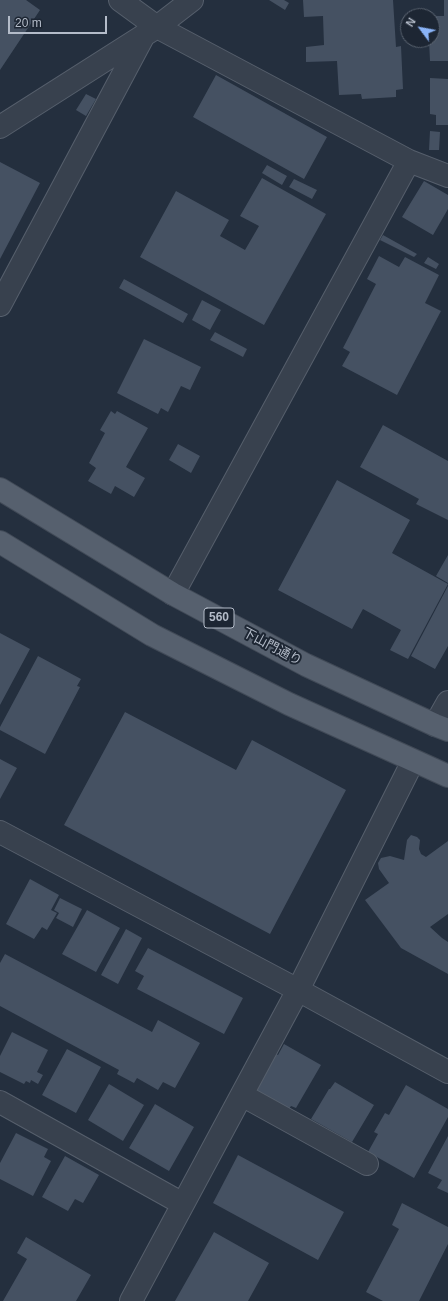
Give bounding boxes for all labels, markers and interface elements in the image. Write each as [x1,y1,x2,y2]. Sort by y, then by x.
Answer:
scale bar [10,8,109,34]
north arrow [400,8,440,48]
text: 20 m [15,16,42,30]
text: N [403,16,418,29]
road number: 560 [204,608,234,628]
street label: 下山門通り [240,625,304,669]

